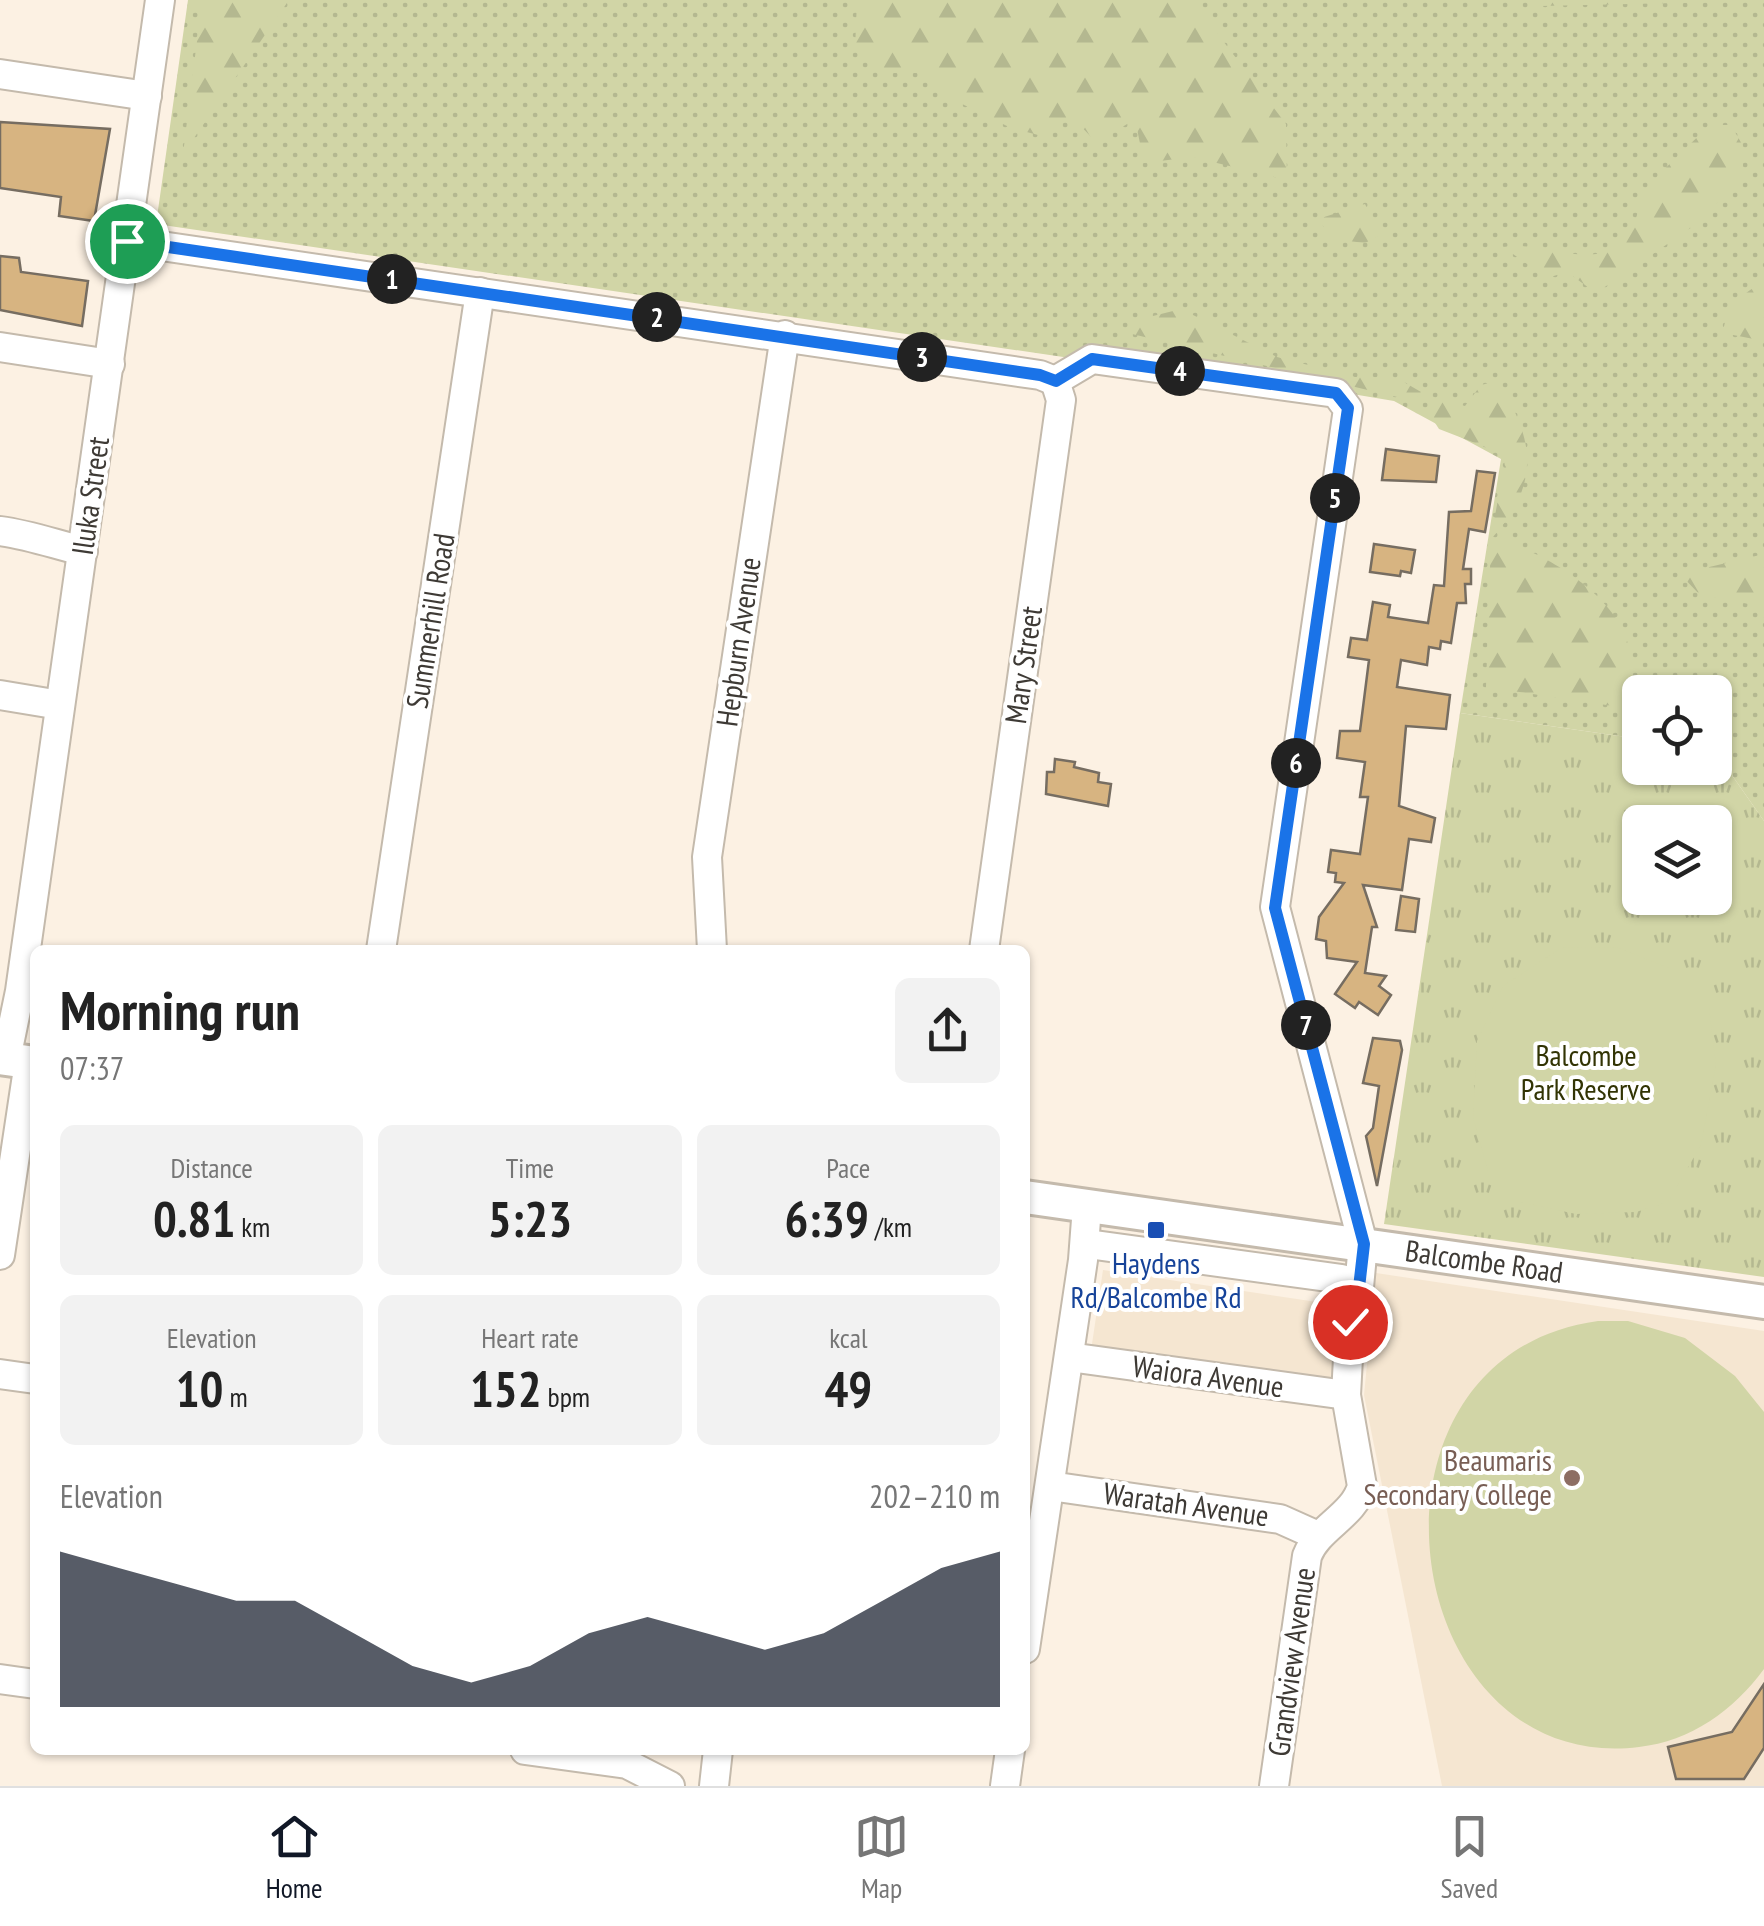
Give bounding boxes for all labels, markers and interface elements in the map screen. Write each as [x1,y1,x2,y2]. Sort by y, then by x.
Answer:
pin [85,199,170,284]
icon: arrive [100,214,155,269]
pin: 1 [367,254,417,304]
text: 1 [385,260,399,297]
pin: 2 [632,292,682,342]
text: 2 [650,298,664,335]
pin: 3 [897,332,947,382]
text: 3 [915,338,929,375]
pin: 4 [1155,346,1205,396]
text: 4 [1173,352,1187,389]
street label: Iluka Street [62,433,117,557]
pin: 5 [1310,473,1360,523]
text: 5 [1328,479,1342,516]
street label: Summerhill Road [396,530,463,711]
street label: Hepburn Avenue [706,555,769,729]
street label: Mary Street [995,603,1050,726]
map controls [1622,675,1732,915]
button: locate [1622,675,1732,785]
pin: 6 [1271,738,1321,788]
text: 6 [1289,744,1303,781]
button: layers [1622,805,1732,915]
text: Morning run [60,974,300,1045]
button: share [895,978,1000,1083]
pin: 7 [1281,1000,1331,1050]
text: 7 [1299,1006,1313,1043]
park label: Balcombe Park Reserve [1521,1035,1651,1108]
text: 07:37 [60,1047,124,1089]
text: Distance [170,1149,253,1186]
text: Time [506,1149,554,1186]
text: Pace [826,1149,870,1186]
text: 0.81 [153,1186,235,1251]
text: 5:23 [488,1186,572,1251]
text: 6:39 [785,1186,869,1251]
text: km [235,1208,270,1245]
text: /km [869,1208,912,1245]
marker: Haydens Rd/Balcombe Rd [1145,1219,1167,1241]
street label: Balcombe Road [1403,1230,1566,1291]
place label: Haydens Rd/Balcombe Rd [1070,1243,1242,1316]
pin [1308,1280,1393,1365]
icon: check [1323,1295,1378,1350]
text: Elevation [167,1319,257,1356]
text: Heart rate [481,1319,579,1356]
text: kcal [829,1319,867,1356]
street label: Waiora Avenue [1130,1346,1286,1405]
text: 10 [176,1356,223,1421]
text: 152 [470,1356,542,1421]
text: 49 [824,1356,872,1421]
text: m [223,1378,248,1415]
text: bpm [542,1378,590,1415]
place label: Beaumaris Secondary College [1363,1440,1552,1513]
marker: Beaumaris Secondary College [1561,1467,1583,1489]
street label: Waratah Avenue [1101,1473,1271,1534]
text: Elevation [60,1475,163,1517]
text: 202–210 m [869,1475,1000,1517]
street label: Grandview Avenue [1258,1565,1323,1759]
tab: Home [266,1809,323,1906]
tab: Map [854,1809,909,1906]
tab: Saved [1441,1809,1498,1906]

